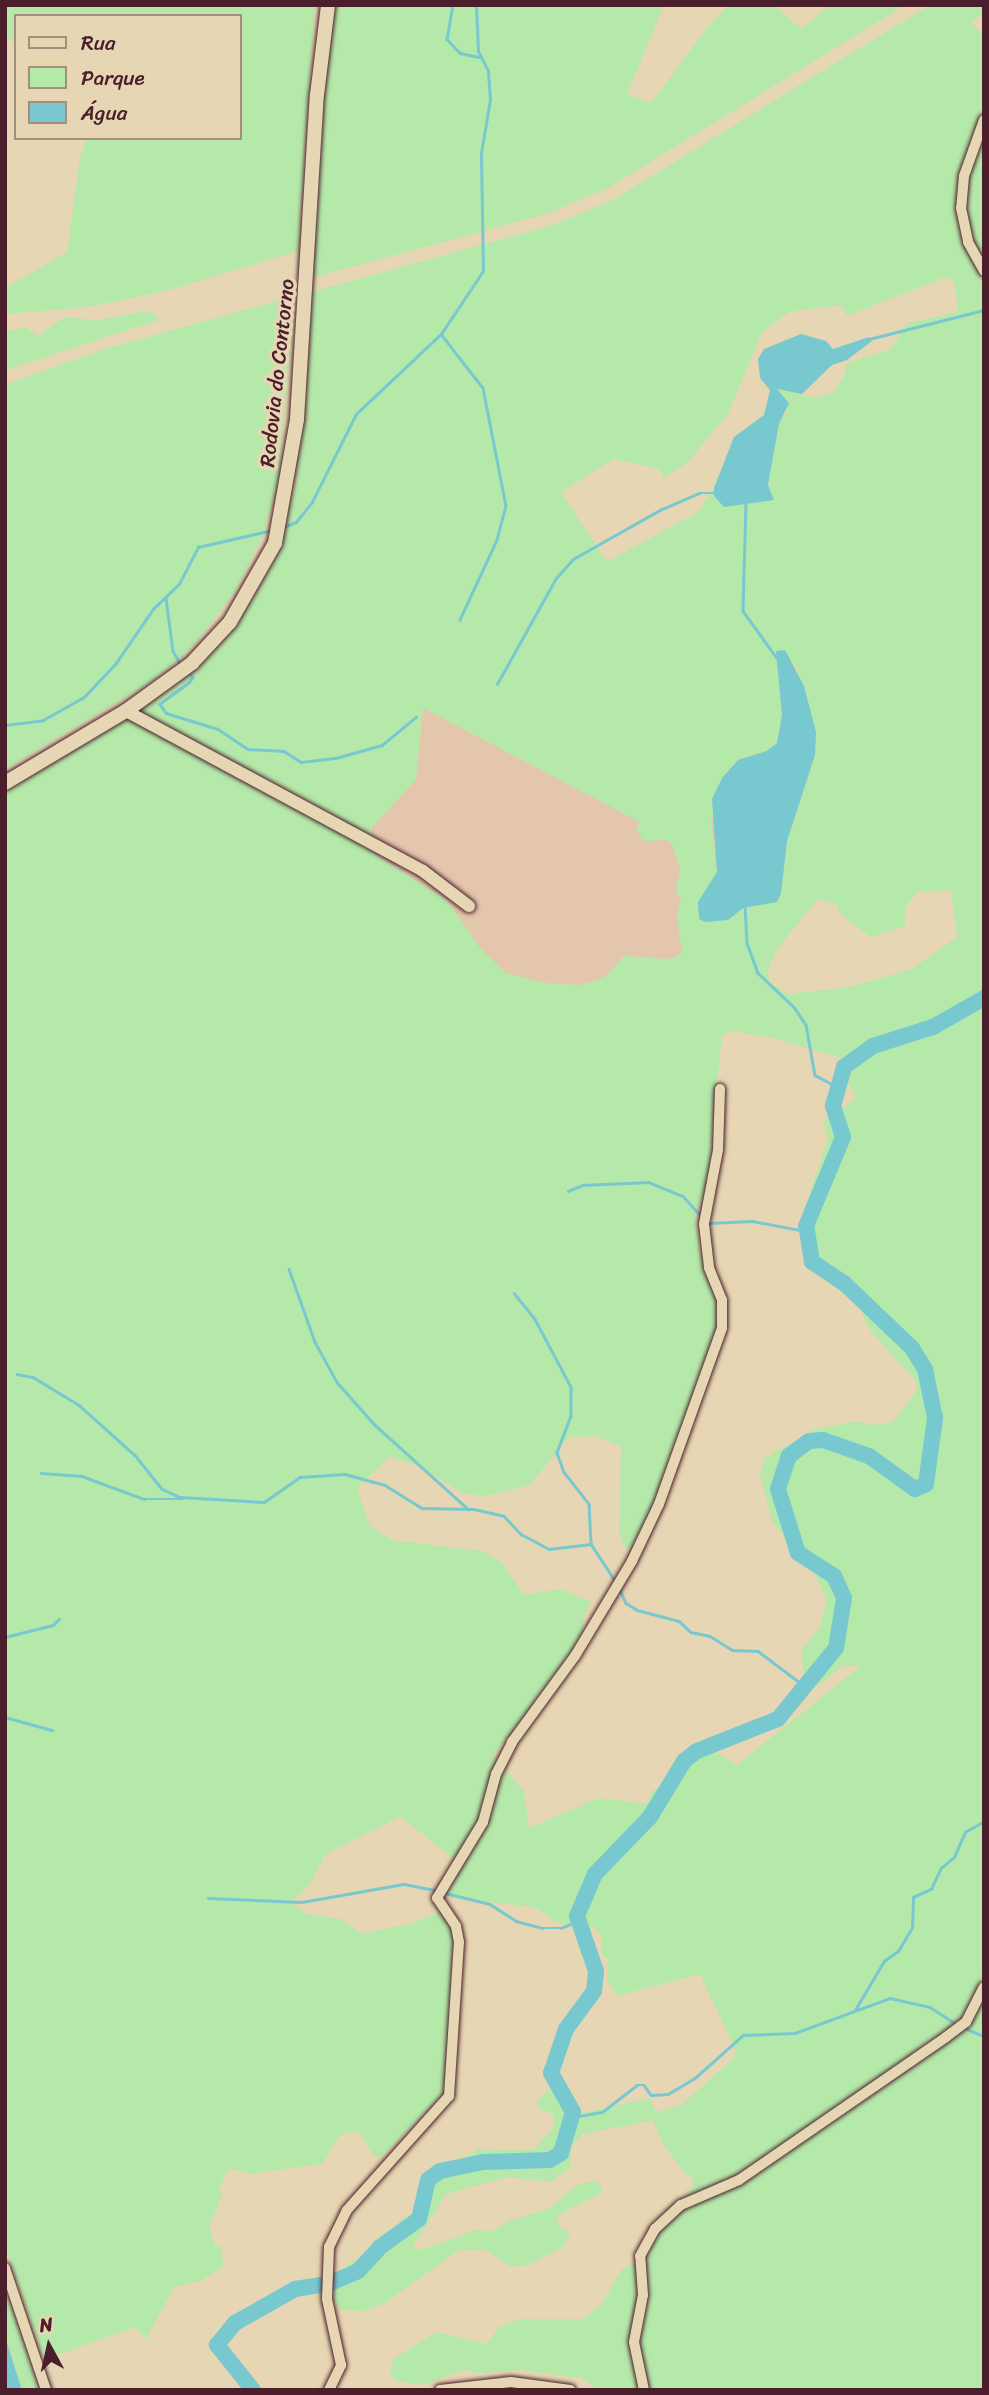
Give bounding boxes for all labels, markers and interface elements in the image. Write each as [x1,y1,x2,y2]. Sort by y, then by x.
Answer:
legend [14,14,242,140]
text: Rua [81,24,116,62]
text: Parque [81,59,145,97]
text: Água [81,94,127,132]
street label: Rodovia do Contorno [255,278,299,468]
text: N [37,2307,55,2342]
north arrow [14,2311,84,2381]

